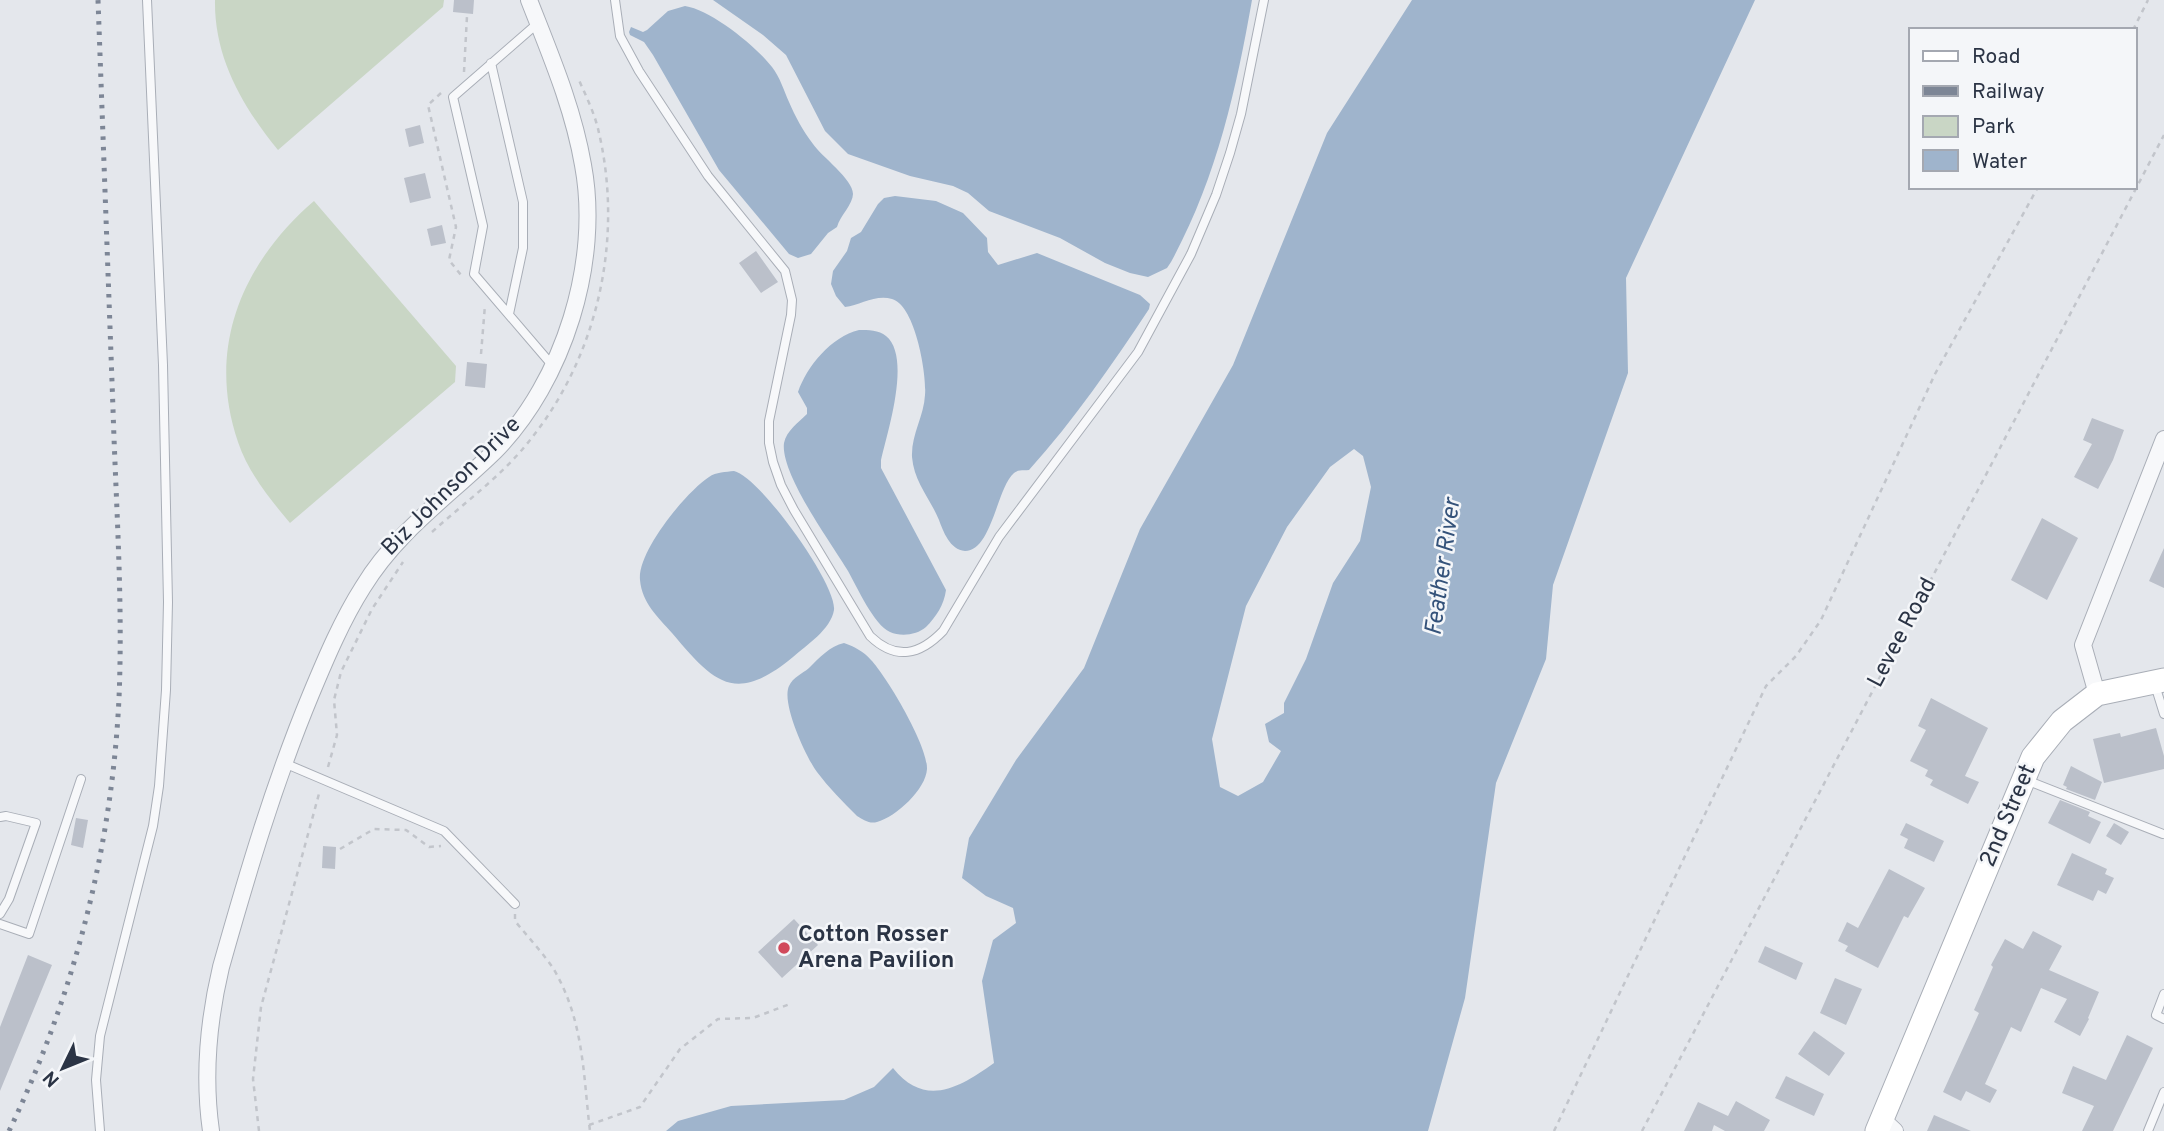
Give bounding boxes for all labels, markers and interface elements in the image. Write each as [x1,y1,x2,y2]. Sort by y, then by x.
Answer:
legend [1909,28,2136,189]
text: Road [1972,44,2021,71]
text: Railway [1972,79,2045,106]
text: Park [1972,114,2015,141]
text: Water [1972,149,2027,176]
street label: Biz Johnson Drive [376,411,528,563]
water label: Feather River [1420,495,1469,637]
street label: Levee Road [1862,573,1944,693]
street label: 2nd Street [1974,760,2044,872]
place label: Cotton Rosser Arena Pavilion [798,921,954,976]
marker: Cotton Rosser Arena Pavilion [776,940,792,956]
north arrow [28,1033,98,1103]
text: N [39,1065,65,1091]

